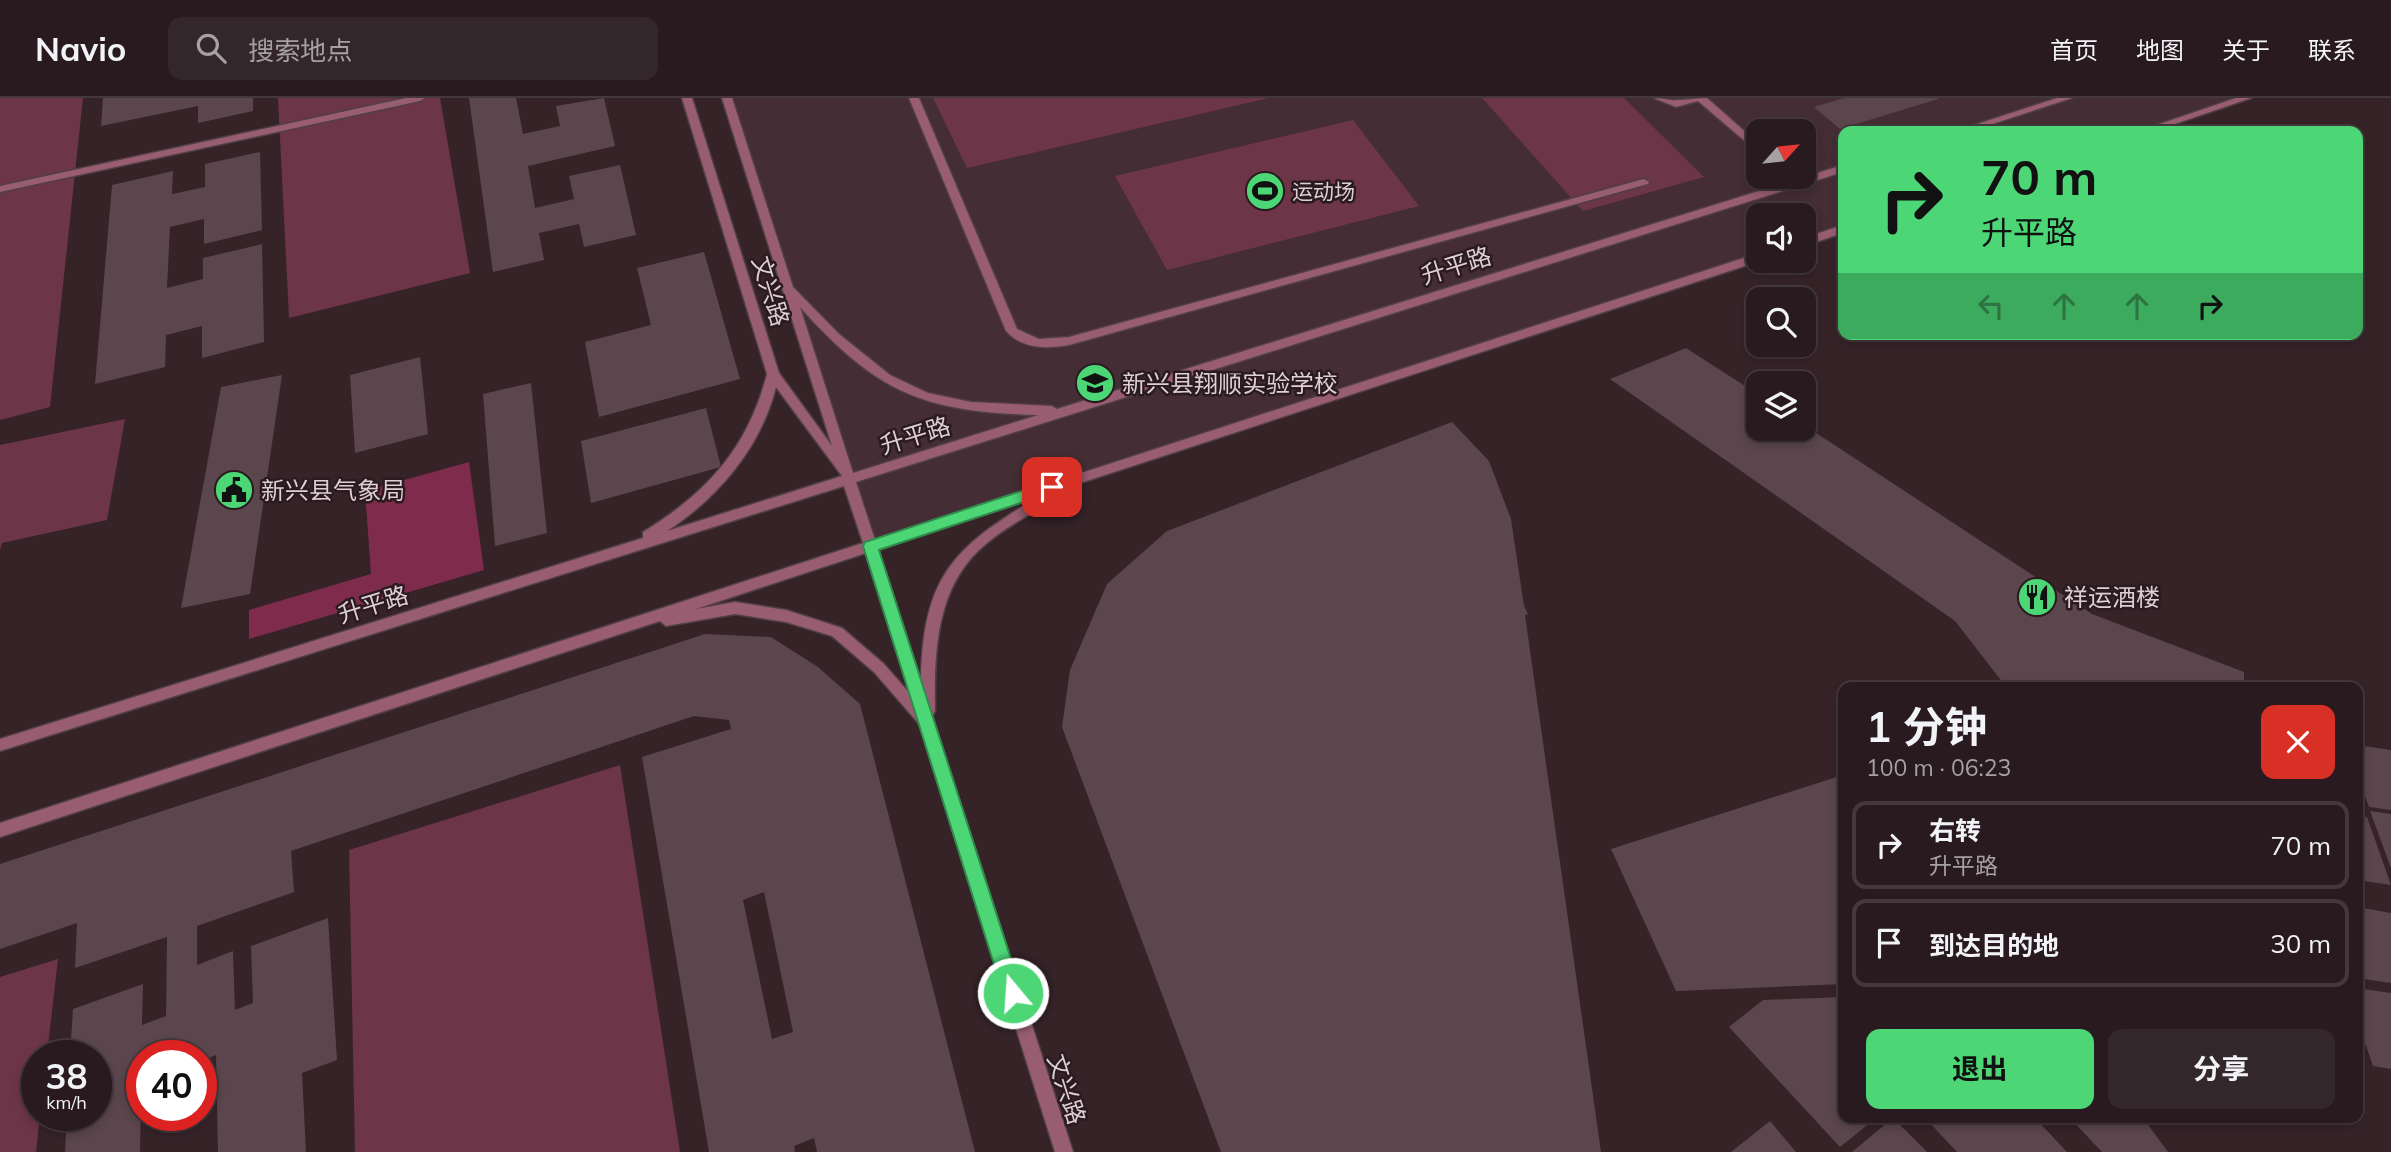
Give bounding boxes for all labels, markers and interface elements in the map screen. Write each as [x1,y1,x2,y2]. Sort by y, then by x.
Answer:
search box [168,17,658,80]
text: Navio [35,28,126,69]
icon: search [192,29,230,67]
text: 搜索地点 [248,34,352,67]
text: 首页 [2050,35,2098,65]
text: 地图 [2136,35,2184,65]
text: 关于 [2222,35,2270,65]
text: 联系 [2308,35,2356,65]
north arrow [1746,119,1816,189]
map controls [1746,119,1816,441]
text: 70 m [1981,146,2097,207]
icon: right [1866,154,1957,245]
sports icon: 运动场 [1244,170,1286,212]
place label: 运动场 [1292,178,1355,204]
button: sound [1746,203,1816,273]
text: 升平路 [1981,212,2077,252]
street label: 升平路 [1417,240,1495,290]
street label: 文兴路 [746,252,796,330]
button: search [1746,287,1816,357]
icon: left [1972,287,2010,325]
icon: ahead [2045,287,2083,325]
icon: ahead [2118,287,2156,325]
icon: right [2191,287,2229,325]
school or university icon: 新兴县翔顺实验学校 [1074,362,1116,404]
place label: 新兴县翔顺实验学校 [1122,368,1338,398]
button: layers [1746,371,1816,441]
street label: 升平路 [876,410,954,460]
pin [1022,457,1082,517]
icon: arrive [1033,468,1071,506]
public building icon: 新兴县气象局 [213,469,255,511]
place label: 新兴县气象局 [261,475,405,505]
restaurant icon: 祥运酒楼 [2016,576,2058,618]
street label: 升平路 [334,579,412,629]
place label: 祥运酒楼 [2064,582,2160,612]
text: 1 分钟 [1866,700,1987,753]
button: close [2261,705,2335,779]
text: 100 m · 06:23 [1866,753,2011,782]
text: 右转 [1929,814,1981,847]
icon: right [1870,826,1908,864]
text: 70 m [2270,829,2331,862]
text: 升平路 [1929,851,1998,880]
icon: arrive [1870,924,1908,962]
text: 30 m [2270,927,2331,960]
text: 到达目的地 [1929,929,2059,962]
position arrow [976,956,1050,1030]
button: 退出 [1866,1029,2094,1109]
button: 分享 [2108,1029,2335,1109]
speed limit sign: 40 [126,1040,217,1131]
street label: 文兴路 [1042,1050,1092,1128]
text: 38 [45,1054,88,1098]
text: km/h [46,1091,87,1114]

